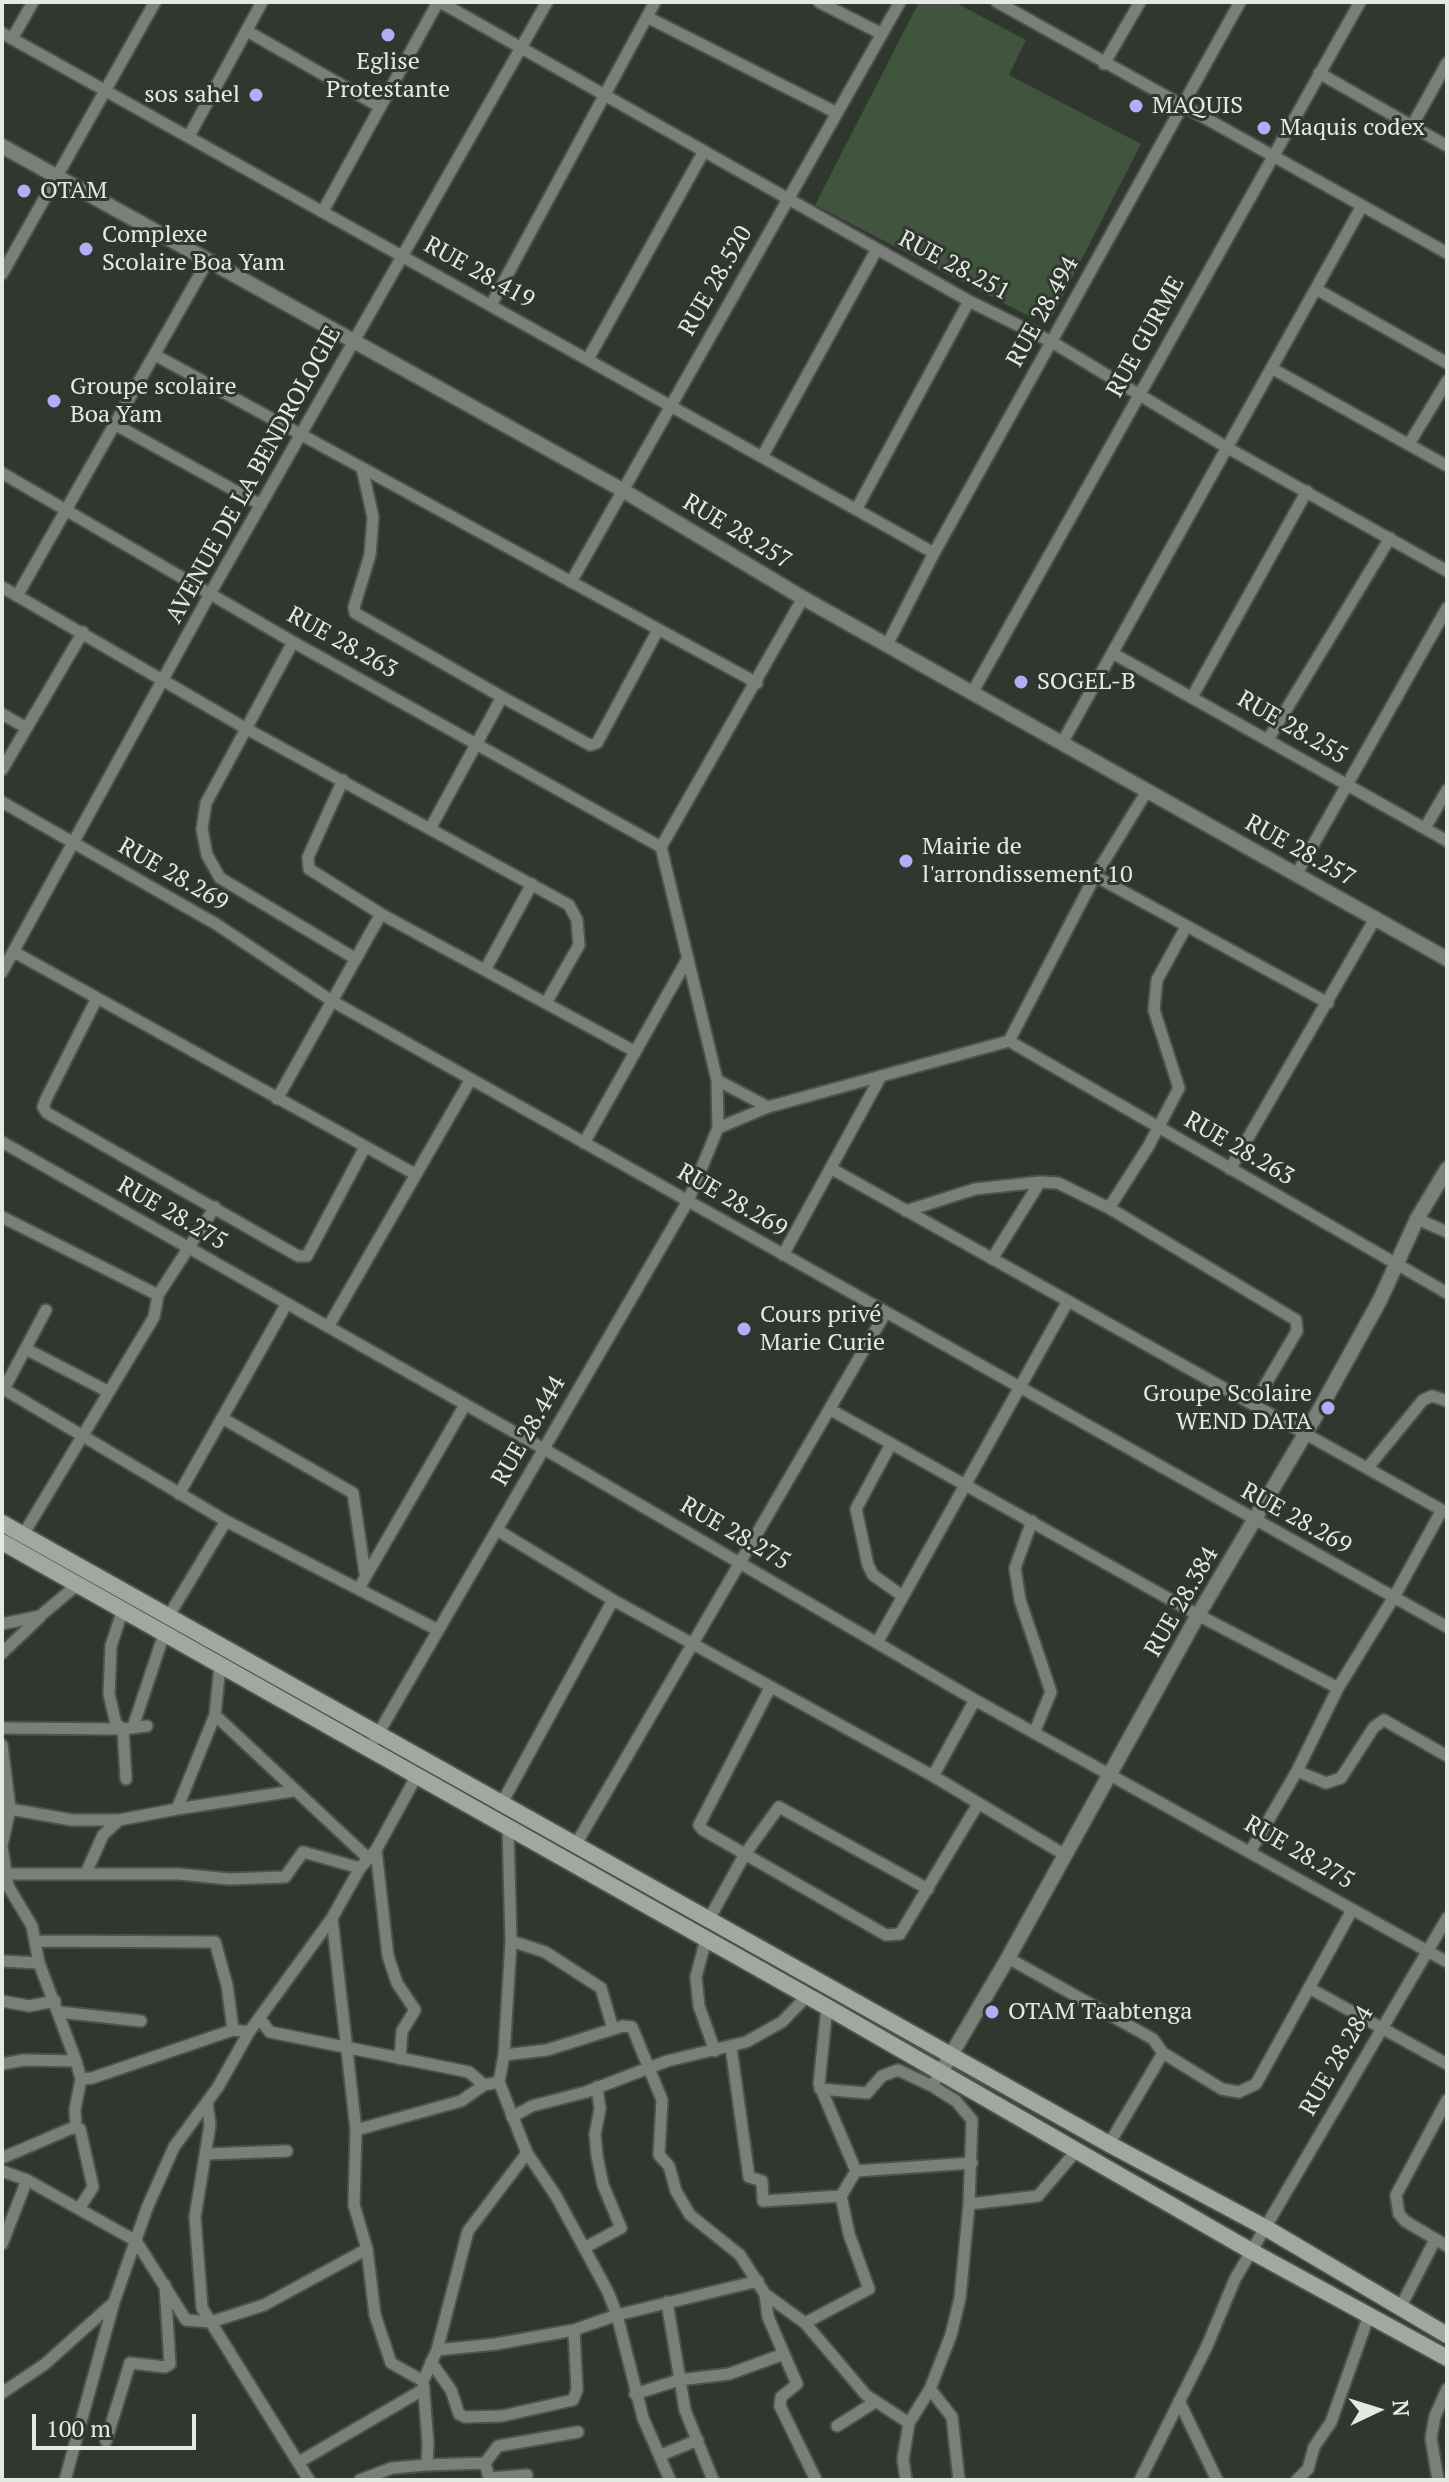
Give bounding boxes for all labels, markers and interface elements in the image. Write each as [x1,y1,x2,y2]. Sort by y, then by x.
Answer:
marker: Eglise Protestante [379,26,397,44]
place label: Eglise Protestante [326,48,450,104]
place label: sos sahel [144,81,240,109]
marker: sos sahel [247,86,265,104]
place label: MAQUIS [1152,92,1243,120]
marker: MAQUIS [1127,97,1145,115]
place label: Maquis codex [1280,114,1425,142]
marker: Maquis codex [1255,119,1273,137]
place label: OTAM [40,177,107,205]
marker: OTAM [15,182,33,200]
place label: Complexe Scolaire Boa Yam [102,221,285,277]
street label: RUE 28.520 [673,221,759,341]
street label: RUE 28.251 [893,225,1015,307]
street label: RUE 28.419 [419,231,539,315]
marker: Complexe Scolaire Boa Yam [77,240,95,258]
street label: RUE 28.494 [1001,252,1085,372]
street label: RUE GURME [1101,271,1191,403]
street label: AVENUE DE LA BENDROLOGIE [160,322,348,628]
place label: Groupe scolaire Boa Yam [70,373,237,429]
marker: Groupe scolaire Boa Yam [45,392,63,410]
street label: RUE 28.257 [677,488,797,576]
street label: RUE 28.263 [282,601,402,685]
place label: SOGEL-B [1037,668,1136,696]
marker: SOGEL-B [1012,673,1030,691]
street label: RUE 28.255 [1232,685,1352,771]
street label: RUE 28.257 [1240,809,1360,893]
street label: RUE 28.269 [113,832,233,918]
place label: Mairie de l'arrondissement 10 [922,833,1133,889]
marker: Mairie de l'arrondissement 10 [897,852,915,870]
street label: RUE 28.263 [1179,1106,1299,1192]
street label: RUE 28.269 [672,1158,792,1244]
street label: RUE 28.275 [112,1171,232,1257]
place label: Cours privé Marie Curie [760,1301,885,1357]
marker: Cours privé Marie Curie [735,1320,753,1338]
street label: RUE 28.444 [486,1371,572,1491]
place label: Groupe Scolaire WEND DATA [1143,1380,1312,1436]
marker: Groupe Scolaire WEND DATA [1319,1399,1337,1417]
street label: RUE 28.269 [1236,1477,1356,1561]
street label: RUE 28.275 [675,1491,795,1577]
street label: RUE 28.384 [1139,1542,1225,1662]
street label: RUE 28.275 [1239,1810,1359,1896]
place label: OTAM Taabtenga [1008,1998,1192,2026]
street label: RUE 28.284 [1294,2001,1380,2121]
marker: OTAM Taabtenga [983,2003,1001,2021]
north arrow [1337,2370,1417,2450]
scale bar [36,2398,200,2448]
text: N [1386,2399,1416,2418]
text: 100 m [46,2412,111,2444]

